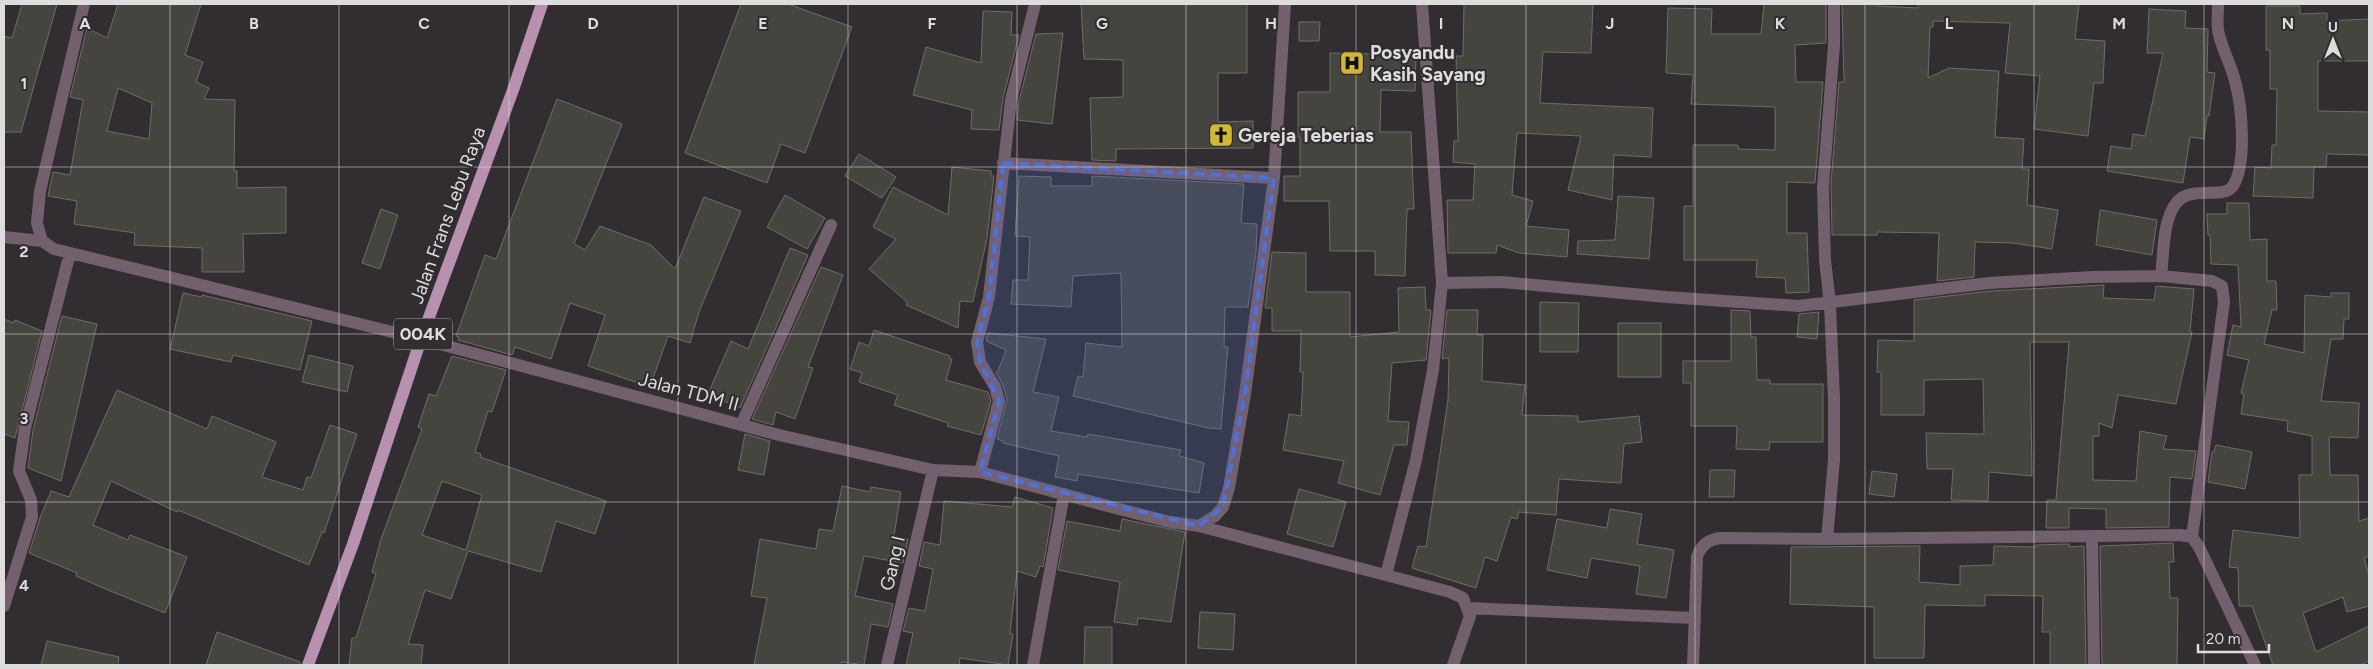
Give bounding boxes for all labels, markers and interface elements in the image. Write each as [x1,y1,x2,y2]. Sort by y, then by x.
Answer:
text: A [79,14,91,33]
text: B [249,14,259,33]
text: C [418,14,430,33]
text: D [587,14,599,33]
text: E [758,14,768,33]
text: F [928,14,937,33]
text: G [1096,14,1108,33]
text: H [1265,14,1277,33]
text: I [1439,14,1443,33]
text: J [1606,14,1614,33]
text: K [1775,14,1786,33]
text: L [1945,14,1954,33]
text: M [2112,14,2126,33]
text: N [2282,14,2294,33]
north arrow [2308,15,2358,65]
text: U [2328,19,2338,36]
place label: Posyandu Kasih Sayang [1370,41,1486,86]
hospital icon: Posyandu Kasih Sayang [1339,50,1365,76]
text: 1 [21,74,27,93]
church icon: Gereja Teberias [1208,122,1234,148]
street label: Jalan Frans Lebu Raya [405,124,490,307]
place label: Gereja Teberias [1238,124,1374,147]
text: 2 [19,242,29,261]
road number: 004K [394,318,452,349]
street label: Jalan TDM II [636,367,742,416]
text: 3 [20,409,29,428]
street label: Gang I [875,533,910,593]
text: 4 [19,576,29,595]
scale bar [2198,622,2269,654]
text: 20 m [2206,630,2240,648]

